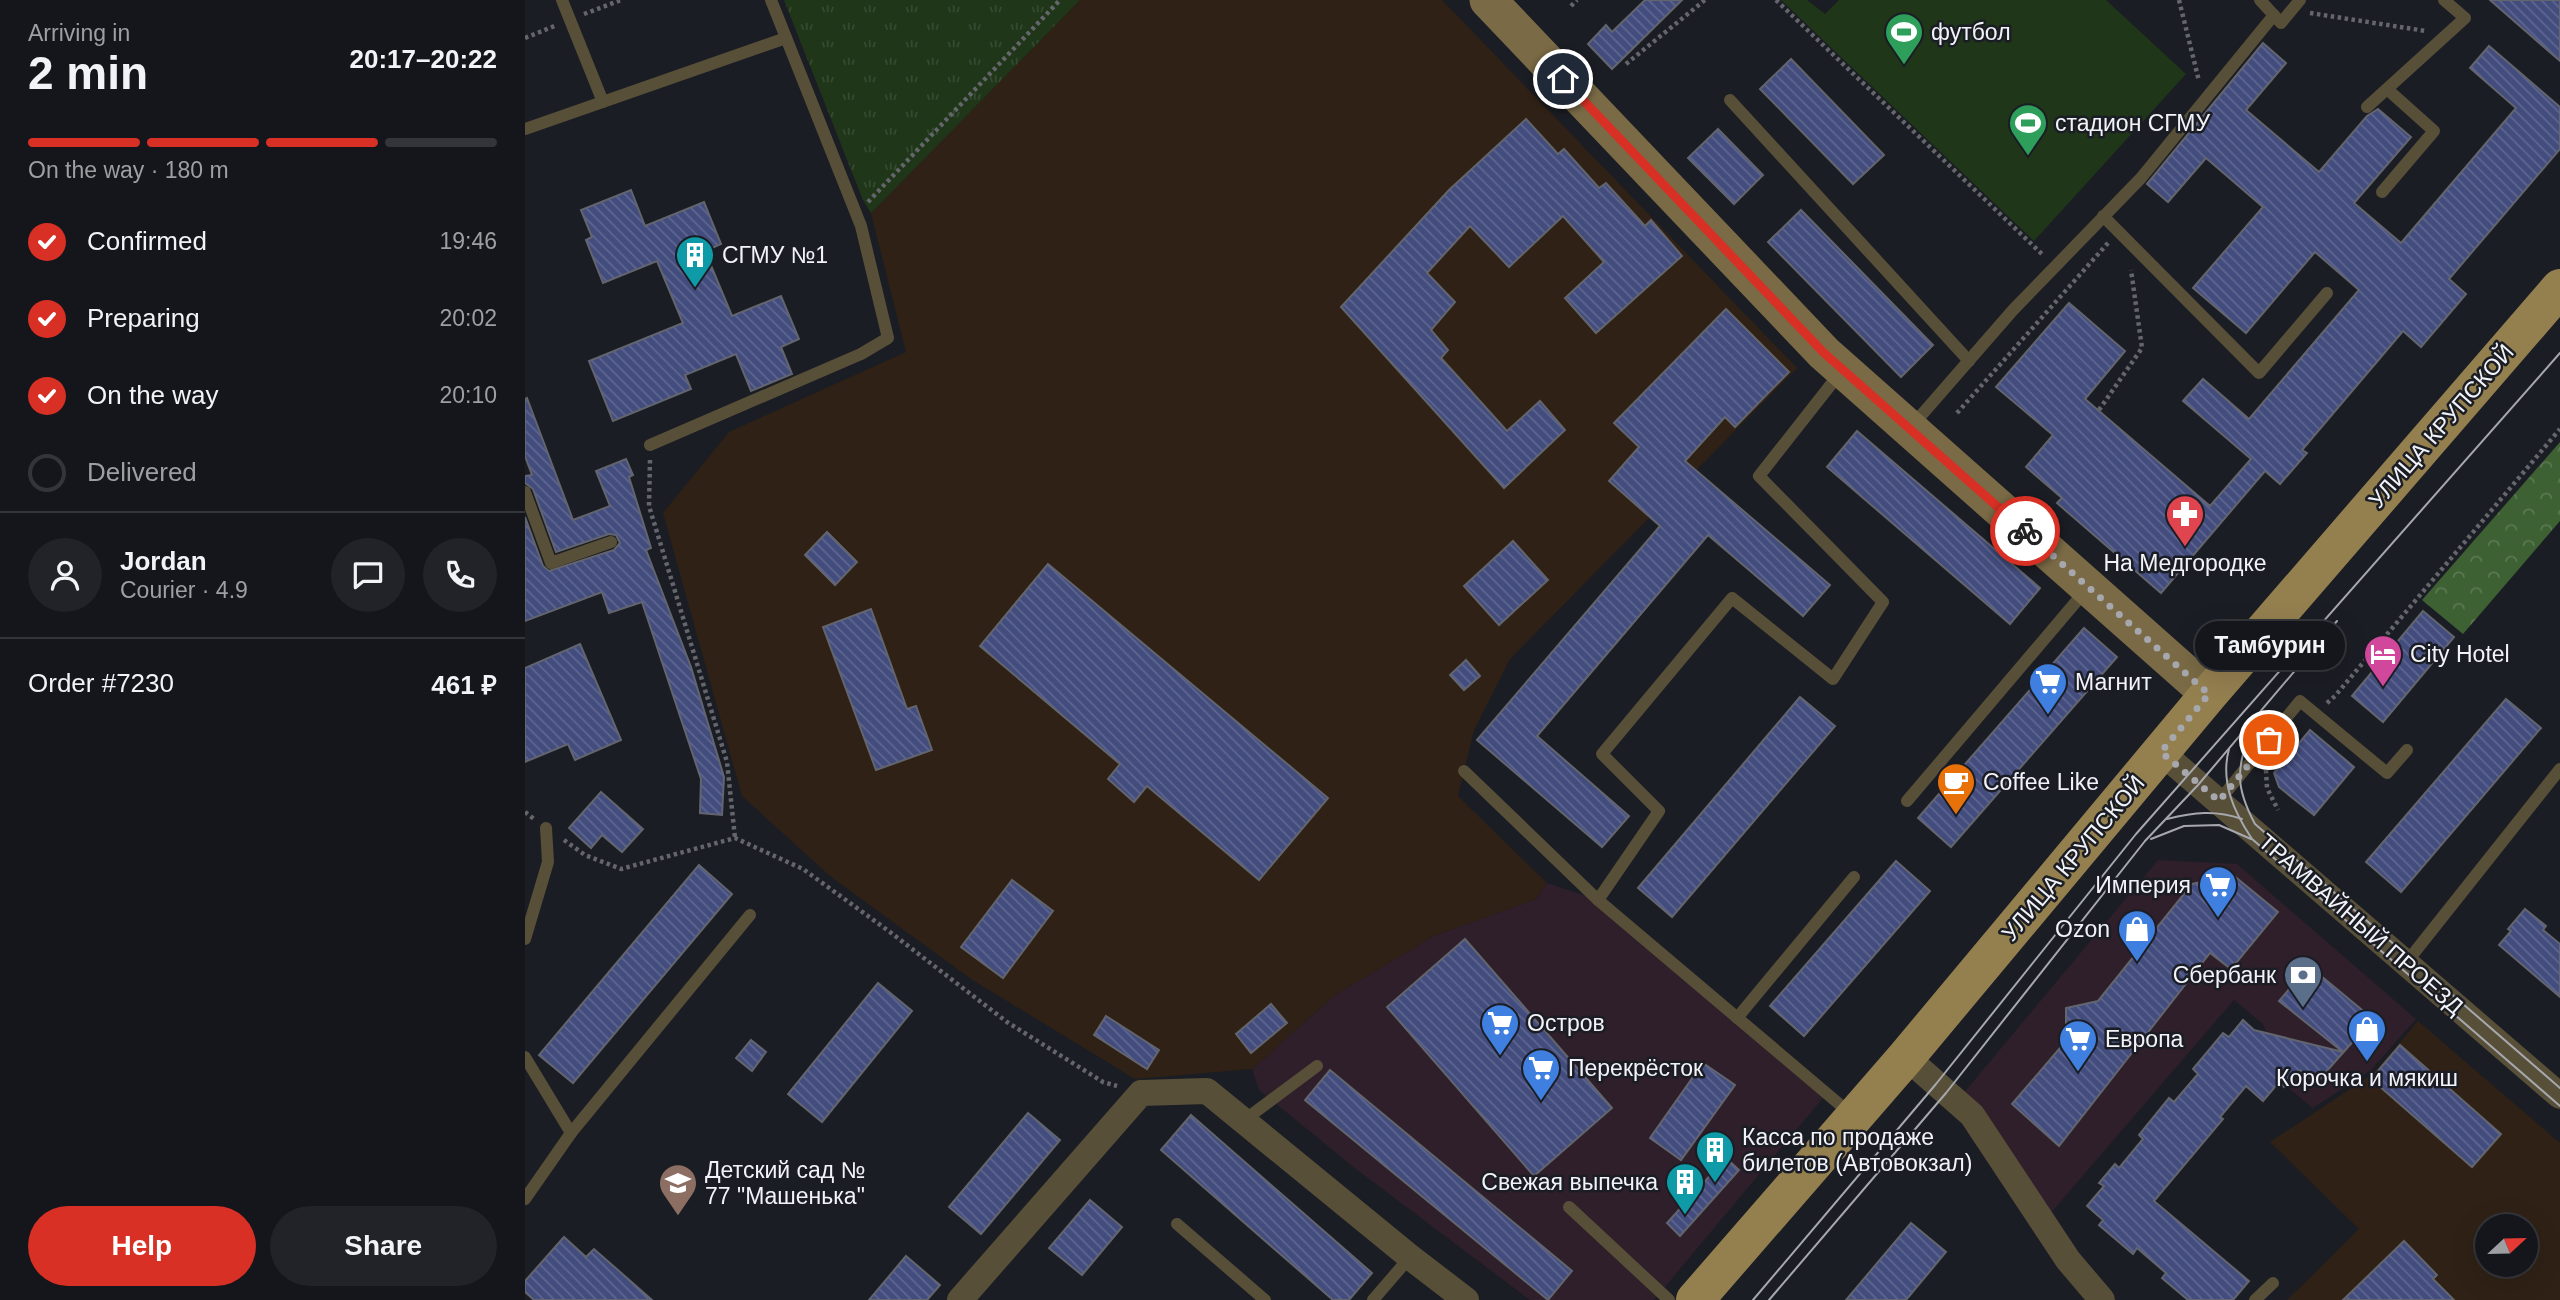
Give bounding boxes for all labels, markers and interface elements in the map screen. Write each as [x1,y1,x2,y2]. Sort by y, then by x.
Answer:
sports icon: футбол [1883,11,1925,66]
place label: футбол [1931,19,2011,45]
text: Arriving in [28,20,130,46]
text: 20:17–20:22 [350,44,497,74]
text: 2 min [28,47,148,99]
pin [1533,49,1593,109]
icon: home [1544,60,1582,98]
sports icon: стадион СГМУ [2007,102,2049,157]
place label: стадион СГМУ [2055,110,2210,136]
text: On the way · 180 m [28,157,229,183]
icon: check [28,223,66,261]
text: Confirmed [87,226,207,256]
text: 19:46 [439,228,497,254]
building icon: СГМУ №1 [674,234,716,289]
place label: СГМУ №1 [722,242,828,268]
icon: check [28,300,66,338]
text: Preparing [87,303,200,333]
text: 20:02 [439,305,497,331]
street label: УЛИЦА КРУПСКОЙ [2362,338,2519,513]
icon: check [28,377,66,415]
text: On the way [87,380,219,410]
text: 20:10 [439,382,497,408]
text: Delivered [87,457,197,487]
pharmacy icon: На Медгородке [2164,493,2206,548]
courier [1990,496,2060,566]
icon: bike [2006,512,2044,550]
button: person [28,538,102,612]
button: chat [331,538,405,612]
button: phone [423,538,497,612]
text: Jordan [120,546,207,576]
place label: На Медгородке [2103,550,2267,576]
text: Courier · 4.9 [120,577,248,603]
callout: Тамбурин [2194,621,2344,670]
text: Тамбурин [2214,632,2326,658]
hotel icon: City Hotel [2362,633,2404,688]
place label: City Hotel [2410,641,2510,667]
supermarket icon: Магнит [2027,661,2069,716]
text: Order #7230 [28,668,174,698]
place label: Магнит [2075,669,2152,695]
text: 461 ₽ [431,670,497,700]
pin [2239,710,2299,770]
icon: bag [2250,721,2288,759]
cafe icon: Coffee Like [1935,761,1977,816]
place label: Coffee Like [1983,769,2099,795]
street label: УЛИЦА КРУПСКОЙ [1996,769,2150,946]
street label: ТРАМВАЙНЫЙ ПРОЕЗД [2254,827,2469,1020]
supermarket icon: Империя [2197,864,2239,919]
place label: Империя [2095,872,2191,898]
shop icon: Ozon [2116,908,2158,963]
place label: Ozon [2055,916,2110,942]
bank icon: Сбербанк [2282,954,2324,1009]
place label: Сбербанк [2173,962,2277,988]
supermarket icon: Остров [1479,1002,1521,1057]
shop icon: Корочка и мякиш [2346,1008,2388,1063]
place label: Остров [1527,1010,1605,1036]
supermarket icon: Европа [2057,1018,2099,1073]
place label: Европа [2105,1026,2184,1052]
supermarket icon: Перекрёсток [1520,1047,1562,1102]
place label: Перекрёсток [1568,1055,1704,1081]
place label: Корочка и мякиш [2276,1065,2458,1091]
place label: Касса по продаже билетов (Автовокзал) [1742,1124,1972,1176]
building icon: Касса по продаже билетов (Автовокзал) [1694,1129,1736,1184]
place label: Детский сад № 77 "Машенька" [705,1157,865,1209]
building icon: Свежая выпечка [1664,1161,1706,1216]
school or university icon: Детский сад № 77 "Машенька" [657,1162,699,1217]
place label: Свежая выпечка [1481,1169,1658,1195]
button: Help [28,1206,256,1286]
button: Share [270,1206,497,1286]
north arrow [2475,1214,2537,1278]
map controls [2475,1214,2538,1277]

